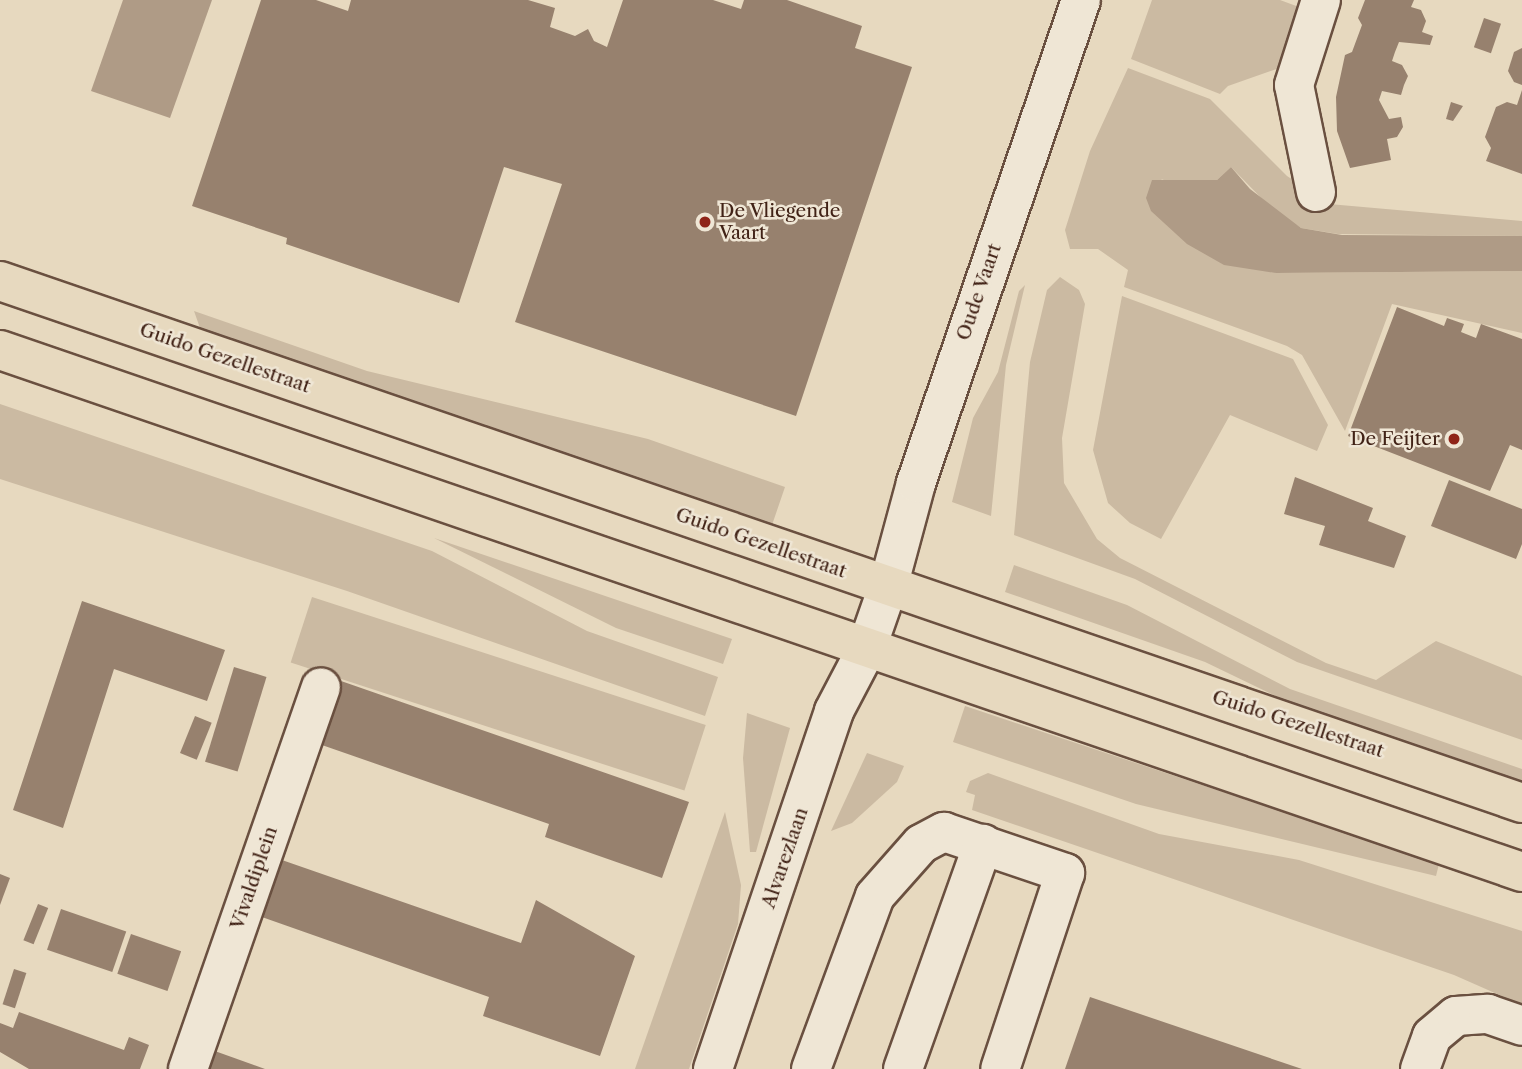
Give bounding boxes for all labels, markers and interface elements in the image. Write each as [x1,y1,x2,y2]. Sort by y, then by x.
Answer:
place label: De Vliegende Vaart [719,200,841,244]
marker: De Vliegende Vaart [697,214,713,230]
street label: Oude Vaart [952,240,1006,344]
street label: Guido Gezellestraat [137,318,313,398]
place label: De Feijter [1350,428,1440,450]
marker: De Feijter [1446,431,1462,447]
street label: Guido Gezellestraat [673,503,849,583]
street label: Guido Gezellestraat [1209,686,1387,762]
street label: Alvarezlaan [757,805,813,911]
street label: Vivaldiplein [226,823,282,933]

